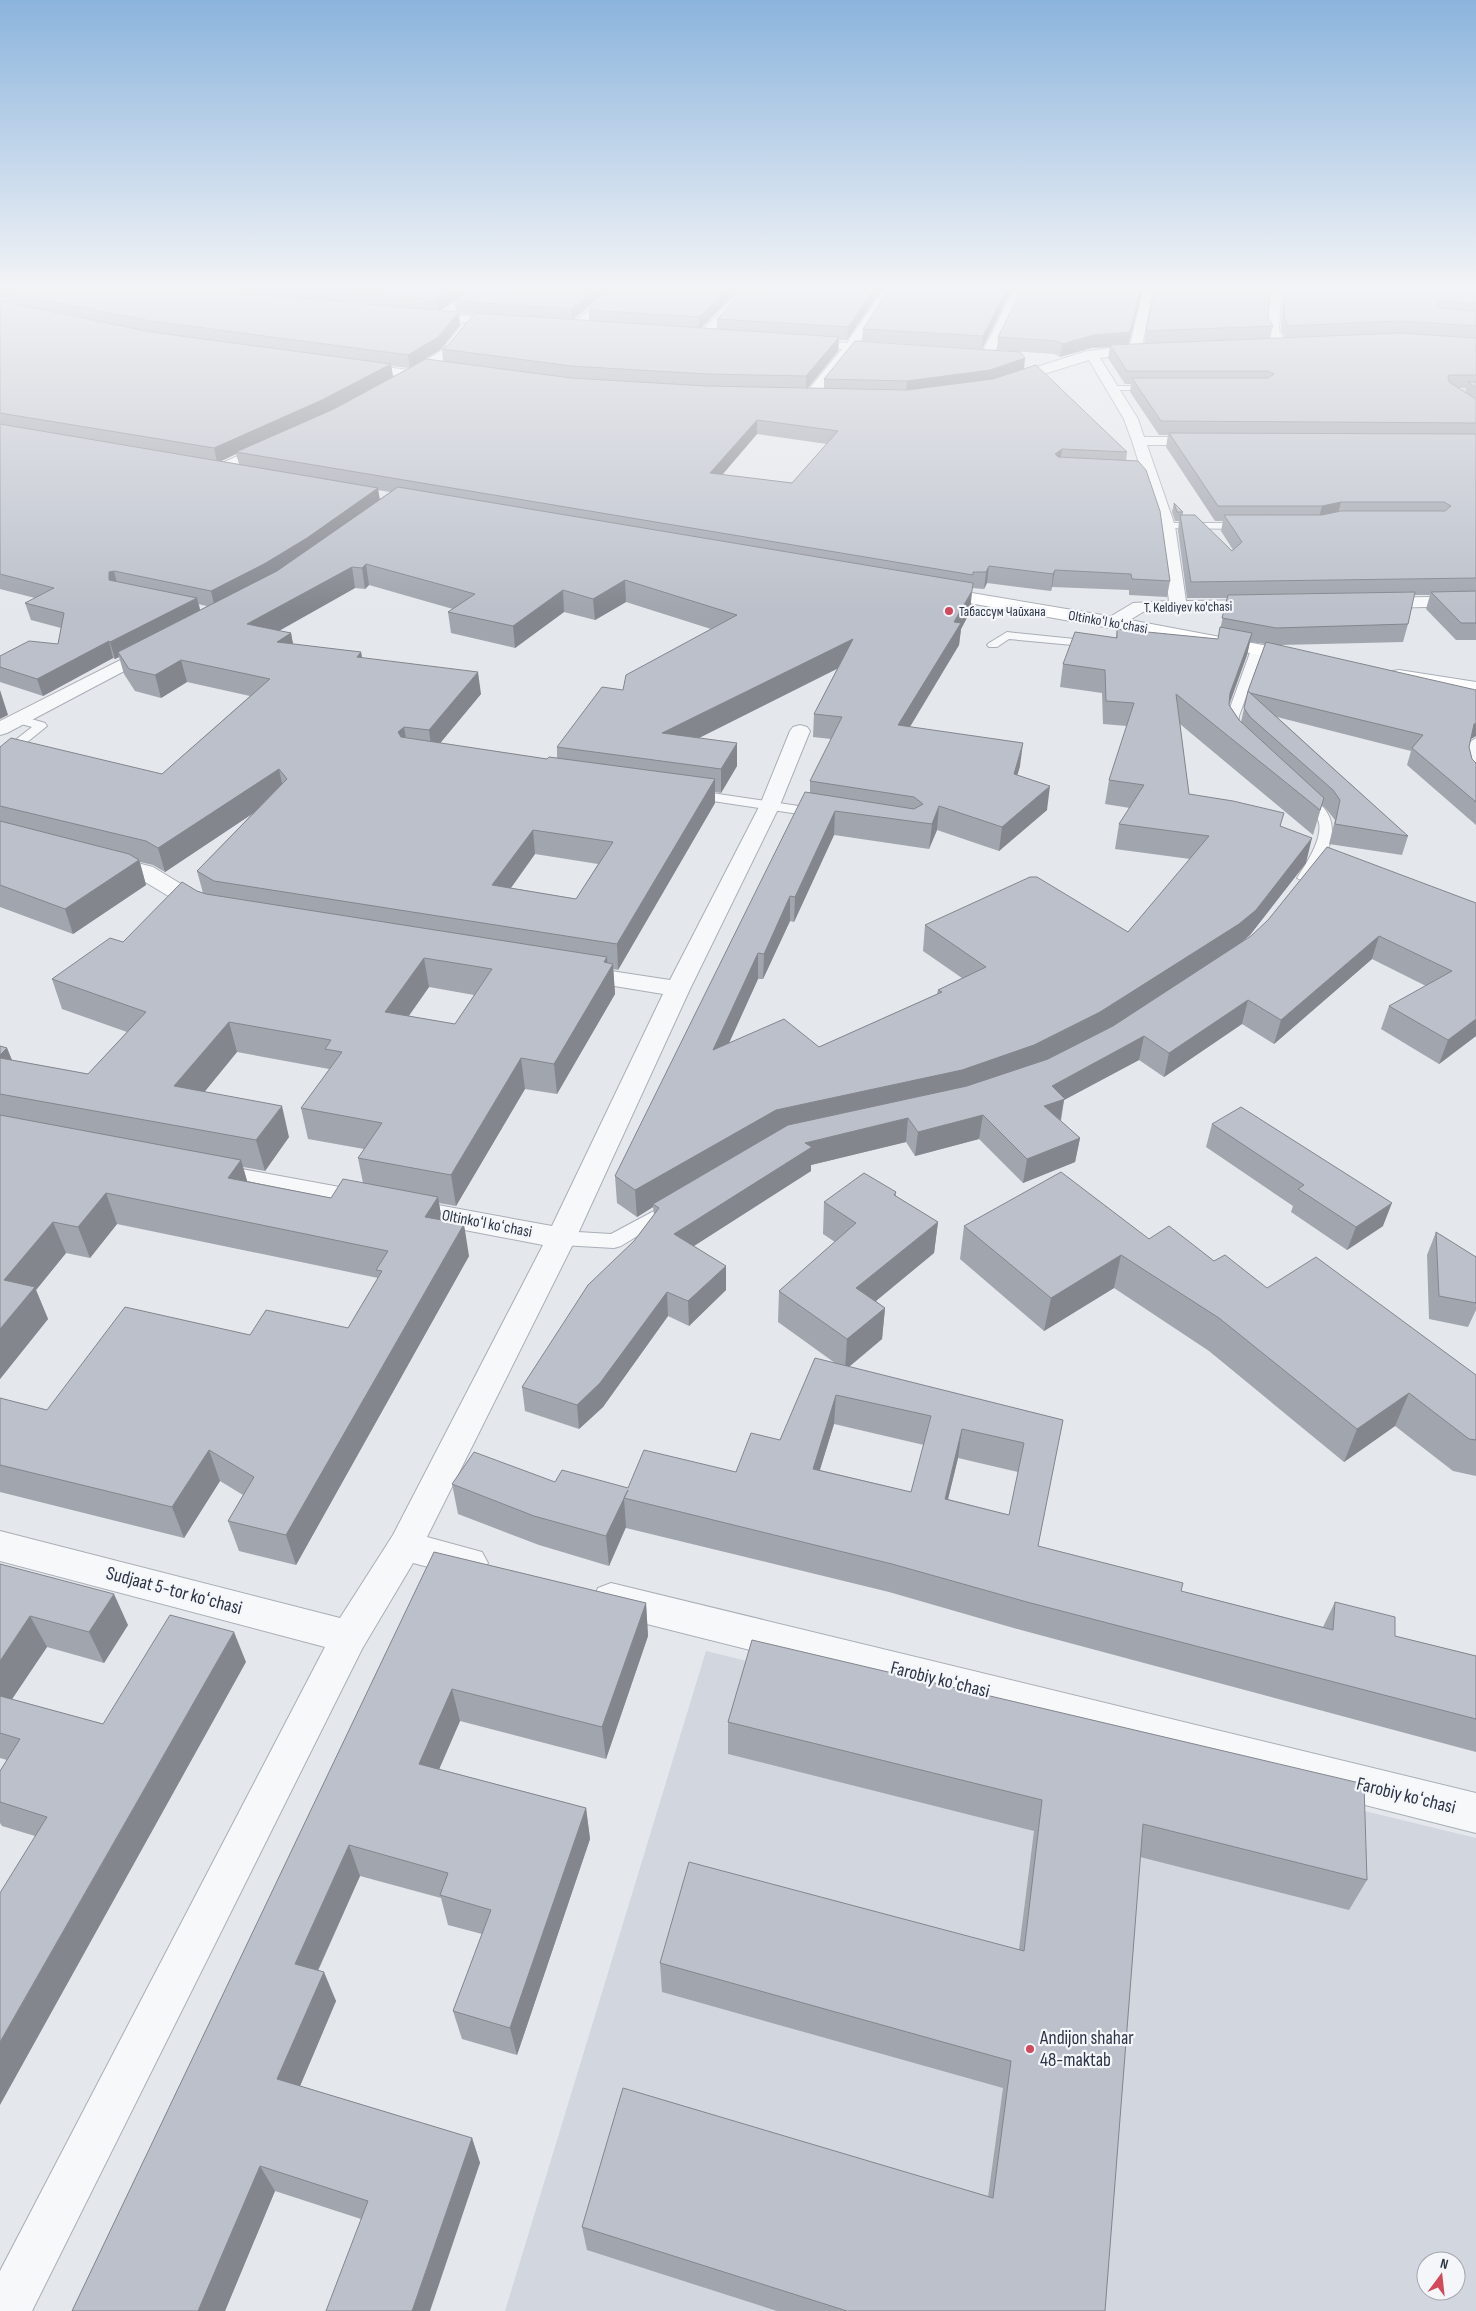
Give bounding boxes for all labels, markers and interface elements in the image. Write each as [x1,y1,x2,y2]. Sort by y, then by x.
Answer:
street label: T. Keldiyev ko'chasi [1144,598,1232,616]
place label: Табассум Чайхана [959,603,1046,620]
marker: Табассум Чайхана [943,605,955,617]
street label: Oltinkoʻl koʻchasi [1067,607,1149,637]
street label: Oltinkoʻl koʻchasi [440,1206,534,1242]
street label: Sudjaat 5-tor koʻchasi [103,1562,245,1620]
street label: Farobiy koʻchasi [888,1657,992,1703]
street label: Farobiy koʻchasi [1354,1773,1458,1819]
place label: Andijon shahar 48-maktab [1039,2027,1134,2072]
marker: Andijon shahar 48-maktab [1024,2043,1036,2055]
north arrow [1416,2251,1466,2301]
text: N [1438,2255,1450,2273]

